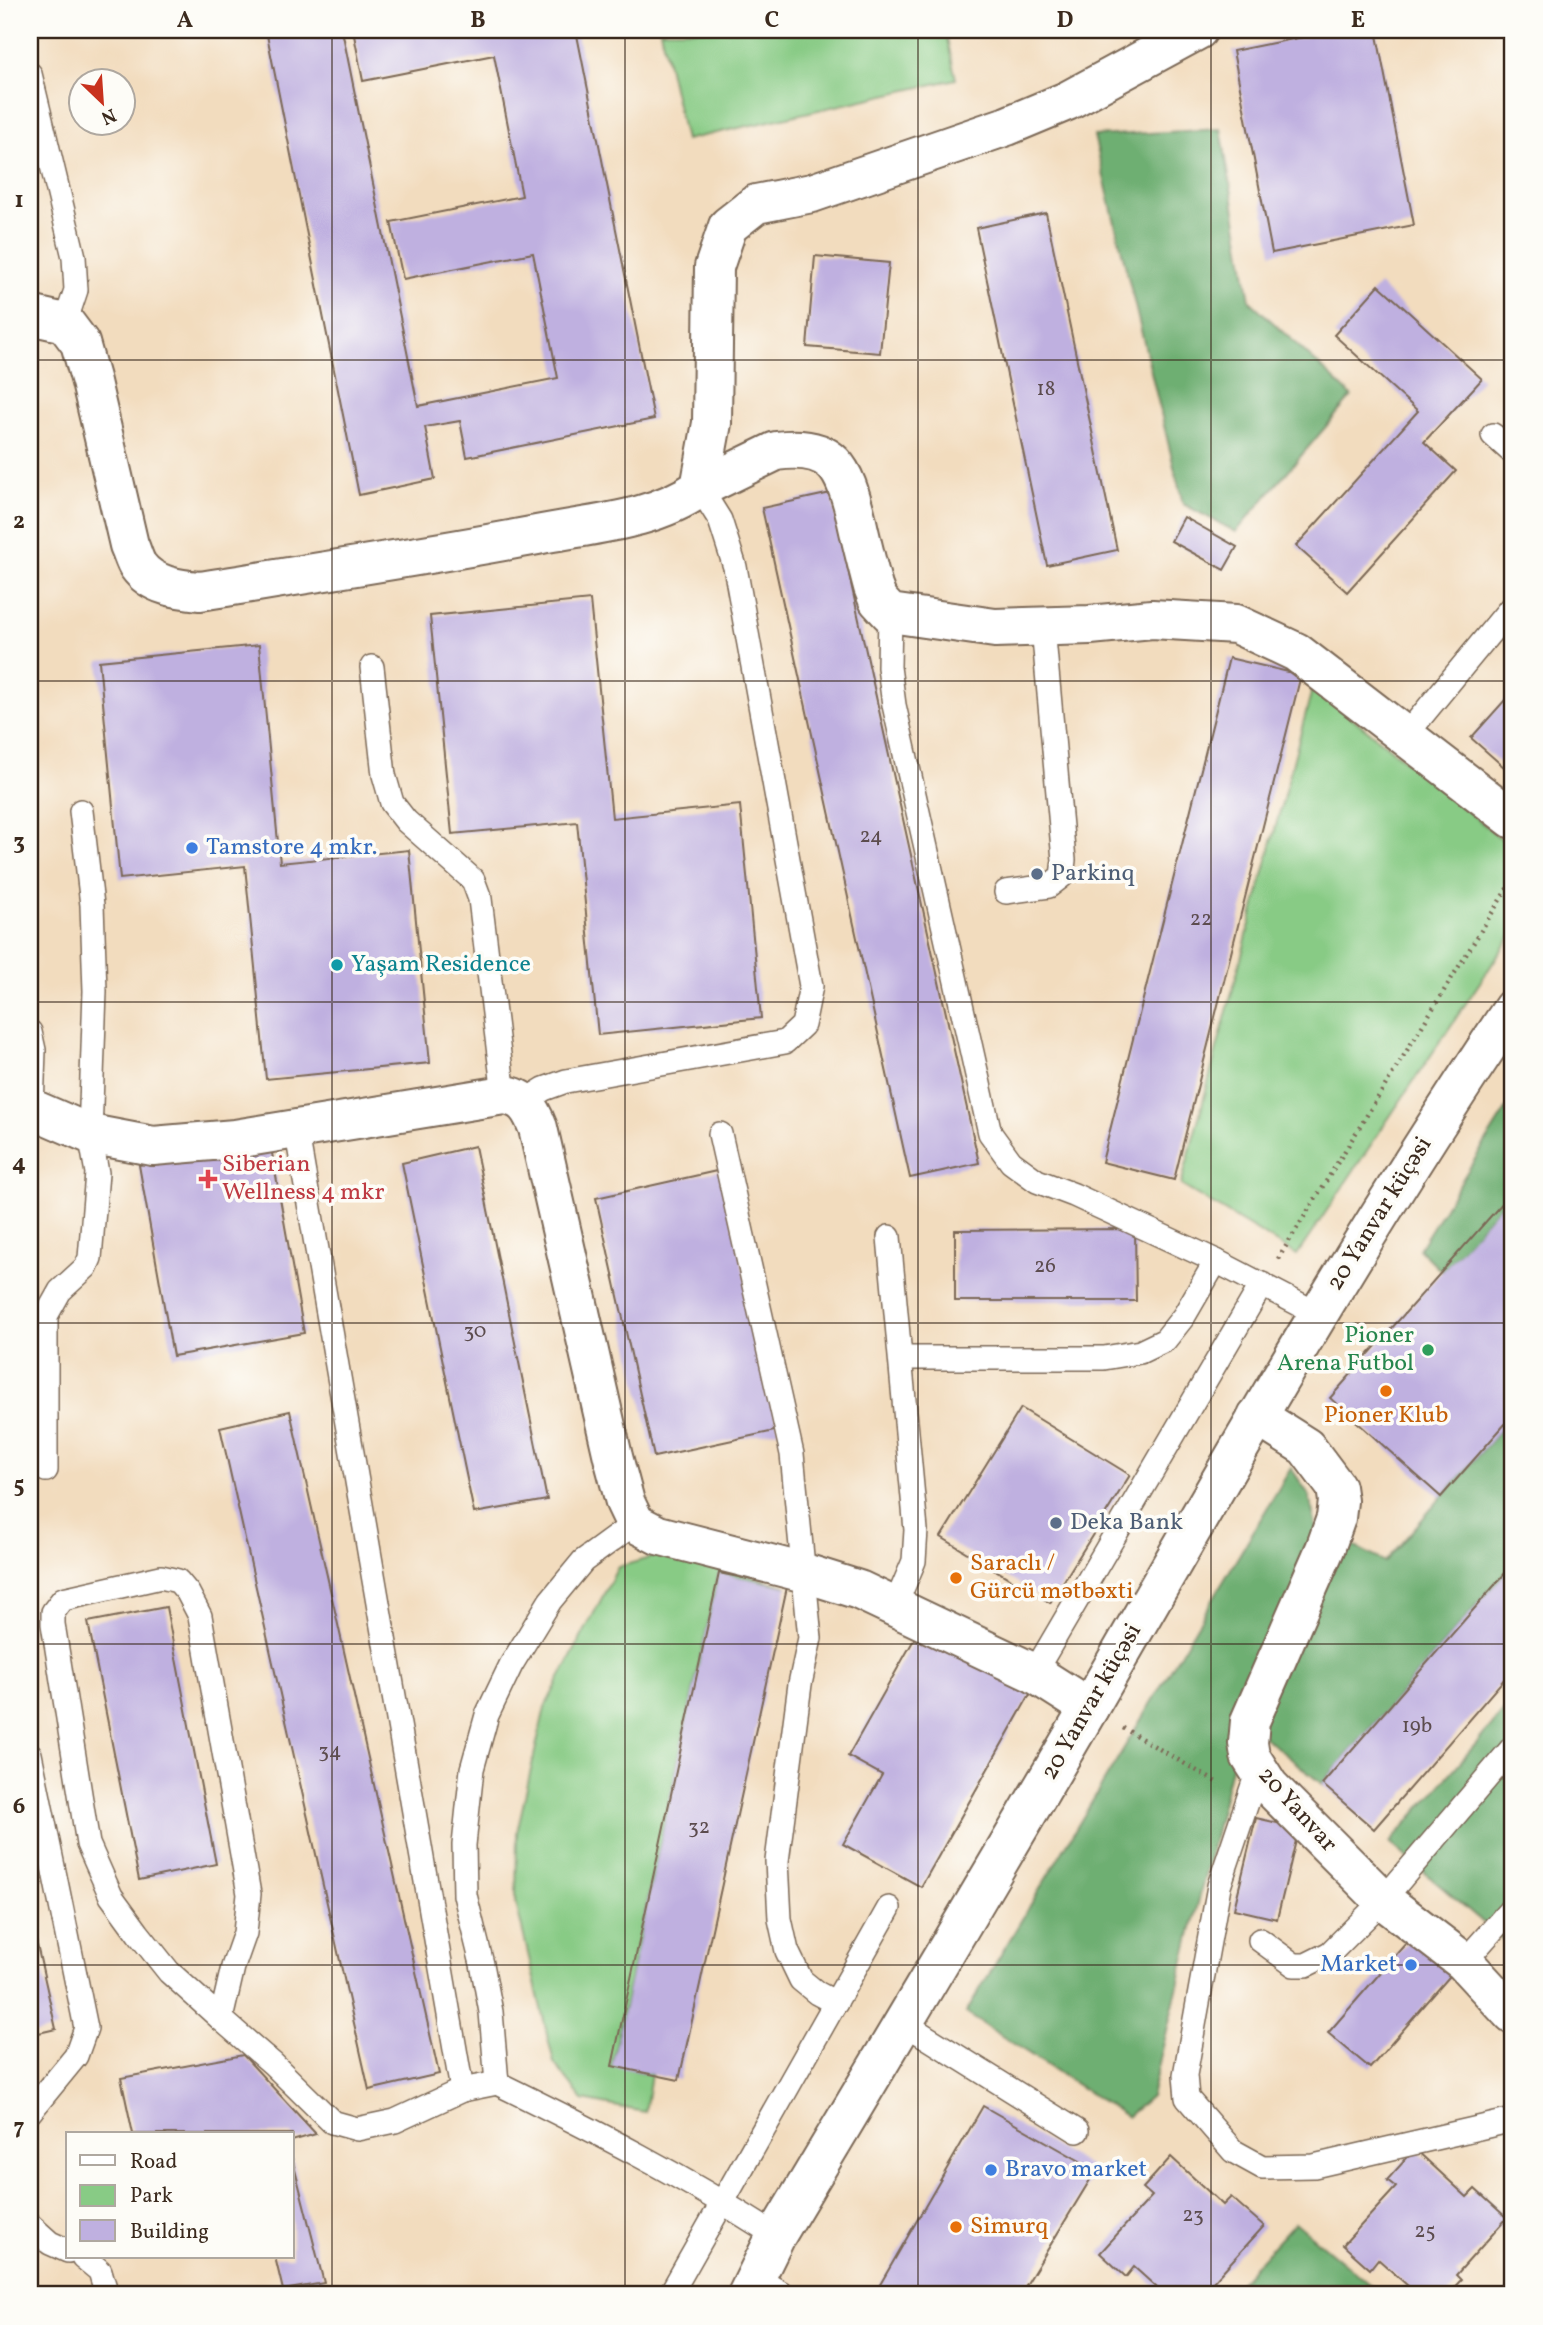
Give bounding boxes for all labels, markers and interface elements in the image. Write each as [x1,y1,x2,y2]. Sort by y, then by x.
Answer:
text: A [177,5,193,37]
text: B [470,5,486,37]
text: C [765,5,779,37]
text: D [1057,5,1074,37]
text: E [1351,5,1365,37]
north arrow [66,66,136,136]
text: N [96,101,120,130]
text: 1 [14,185,24,217]
house number: 18 [1037,375,1055,404]
text: 2 [13,506,25,538]
house number: 24 [859,822,883,851]
text: 3 [13,827,25,859]
place label: Tamstore 4 mkr. [206,831,377,865]
marker: Tamstore 4 mkr. [184,840,200,856]
place label: Parkinq [1051,857,1135,891]
marker: Parkinq [1029,866,1045,882]
house number: 22 [1190,905,1212,934]
place label: Yaşam Residence [351,948,531,982]
marker: Yaşam Residence [329,957,345,973]
street label: 20 Yanvar küçəsi [1319,1130,1441,1298]
text: 4 [12,1148,26,1180]
place label: Siberian Wellness 4 mkr [222,1148,384,1210]
marker: Siberian Wellness 4 mkr [200,1171,216,1187]
house number: 26 [1034,1252,1056,1281]
house number: 30 [464,1317,486,1346]
place label: Pioner Arena Futbol [1277,1319,1414,1381]
marker: Pioner Arena Futbol [1420,1342,1436,1358]
marker: Pioner Klub [1378,1383,1394,1399]
place label: Pioner Klub [1324,1399,1448,1433]
text: 5 [13,1470,25,1502]
place label: Deka Bank [1070,1506,1183,1540]
marker: Deka Bank [1048,1515,1064,1531]
place label: Saraclı / Gürcü mətbəxti [970,1547,1133,1609]
marker: Saraclı / Gürcü mətbəxti [948,1570,964,1586]
street label: 20 Yanvar küçəsi [1033,1617,1151,1787]
house number: 19b [1402,1712,1432,1741]
house number: 34 [318,1737,342,1766]
street label: 20 Yanvar [1249,1760,1345,1860]
text: 6 [13,1791,25,1823]
house number: 32 [688,1813,710,1842]
place label: Market [1320,1948,1397,1982]
marker: Market [1403,1957,1419,1973]
text: 7 [14,2112,25,2144]
legend [66,2132,294,2258]
text: Road [130,2148,177,2177]
place label: Bravo market [1005,2153,1147,2187]
marker: Bravo market [983,2162,999,2178]
text: Park [130,2182,173,2211]
house number: 23 [1182,2201,1204,2230]
place label: Simurq [970,2210,1048,2244]
house number: 25 [1414,2217,1436,2246]
text: Building [130,2218,209,2247]
marker: Simurq [948,2219,964,2235]

